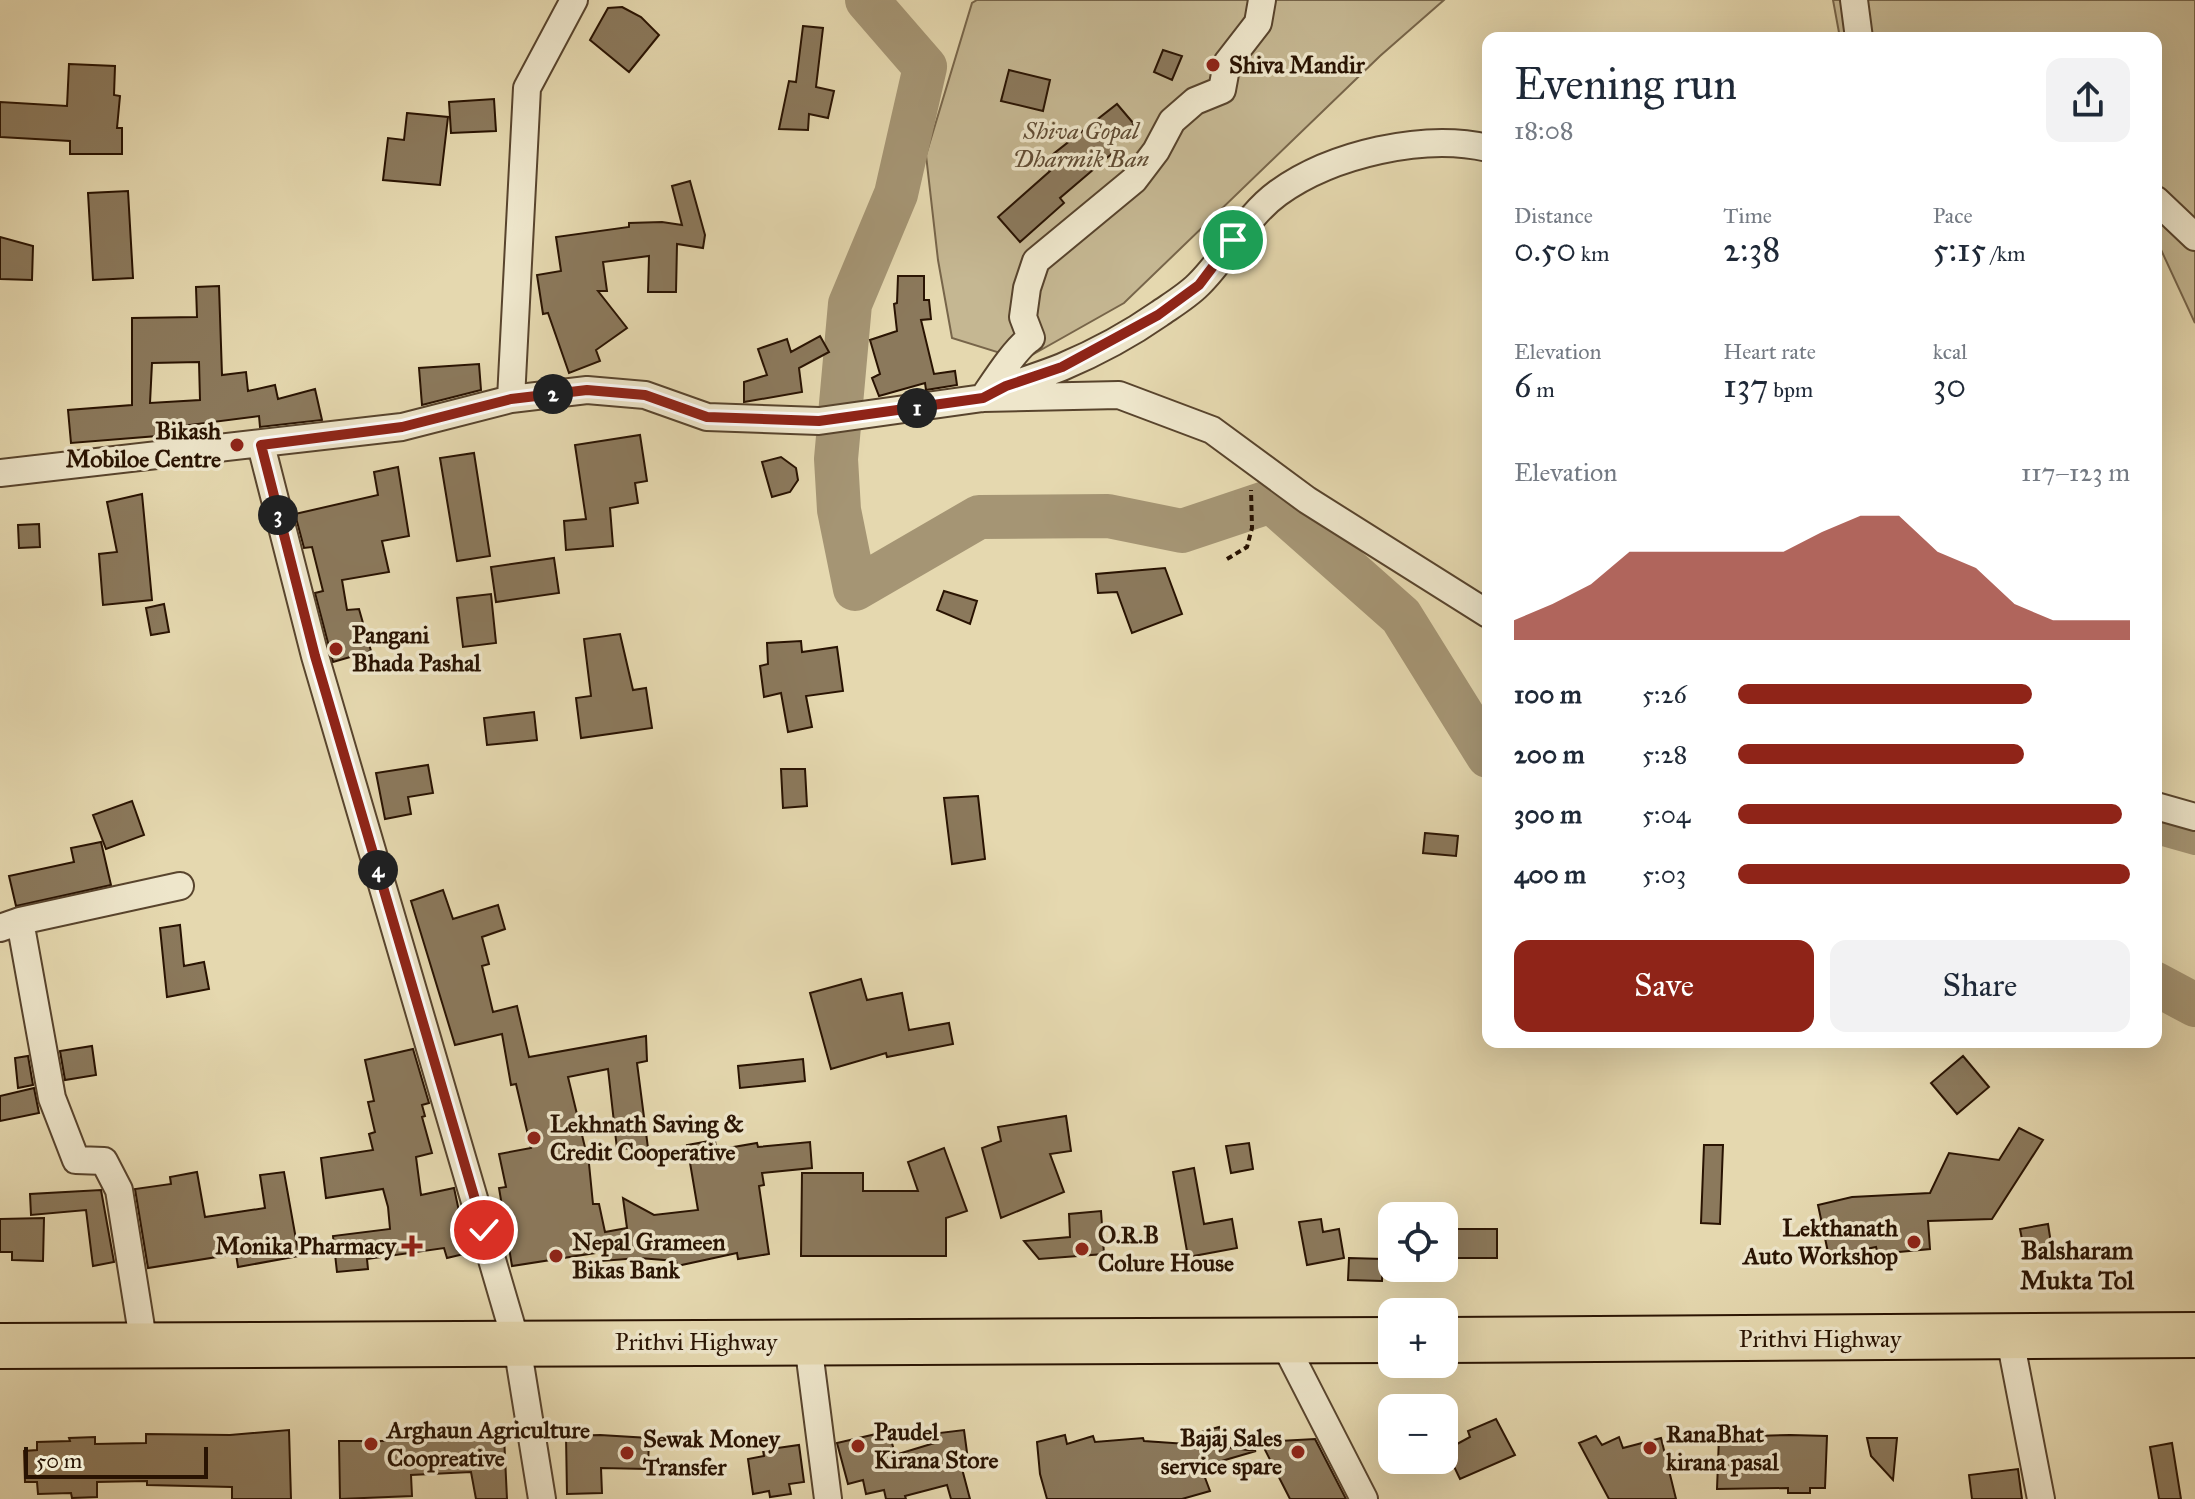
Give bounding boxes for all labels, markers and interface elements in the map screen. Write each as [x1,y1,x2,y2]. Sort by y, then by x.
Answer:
place label: Shiva Mandir [1229,50,1366,80]
marker: Shiva Mandir [1204,56,1222,74]
text: Evening run [1514,57,1737,111]
button: share [2046,58,2130,142]
text: 18:08 [1514,114,1574,146]
park label: Shiva Gopal Dharmik Ban [1013,116,1150,174]
text: Distance [1514,202,1593,229]
text: Time [1723,202,1772,229]
text: Pace [1933,202,1973,229]
pin [1199,206,1267,274]
icon: arrive [1211,218,1255,262]
text: 0.50 [1514,229,1576,270]
text: 2:38 [1723,229,1780,270]
text: 5:15 [1933,229,1986,270]
text: km [1576,240,1609,267]
text: /km [1986,240,2025,267]
text: Elevation [1514,338,1601,365]
text: Heart rate [1723,338,1816,365]
text: kcal [1933,338,1967,365]
text: 6 [1514,365,1531,406]
text: 137 [1723,365,1769,406]
text: 30 [1933,365,1966,406]
pin: 2 [533,374,573,414]
text: m [1531,376,1555,403]
text: bpm [1769,376,1813,403]
text: 2 [548,380,558,407]
pin: 1 [897,388,937,428]
text: 1 [913,394,921,421]
place label: Bikash Mobiloe Centre [66,416,222,474]
marker: Bikash Mobiloe Centre [228,436,246,454]
text: Elevation [1514,456,1617,488]
text: 117–123 m [2021,456,2130,488]
pin: 3 [258,495,298,535]
text: 3 [274,501,282,528]
place label: Pangani Bhada Pashal [352,620,481,678]
marker: Pangani Bhada Pashal [327,640,345,658]
text: 100 m [1514,678,1582,710]
text: 5:26 [1642,678,1687,710]
text: 200 m [1514,738,1585,770]
text: 5:28 [1642,738,1687,770]
text: 300 m [1514,798,1582,830]
text: 5:04 [1642,798,1690,830]
pin: 4 [358,850,398,890]
text: 4 [372,856,384,883]
text: 400 m [1514,858,1586,890]
text: 5:03 [1642,858,1686,890]
button: Save [1514,940,1814,1032]
button: Share [1830,940,2130,1032]
place label: Lekhnath Saving & Credit Cooperative [550,1109,744,1167]
marker: Lekhnath Saving & Credit Cooperative [525,1129,543,1147]
pin [450,1196,518,1264]
map controls [1378,1202,1458,1474]
button: locate [1378,1202,1458,1282]
icon: check [462,1208,506,1252]
place label: Lekthanath Auto Workshop [1741,1213,1899,1271]
place label: O.R.B Colure House [1098,1220,1234,1278]
place label: Nepal Grameen Bikas Bank [572,1227,726,1285]
place label: Monika Pharmacy [215,1231,398,1261]
marker: Lekthanath Auto Workshop [1905,1233,1923,1251]
district label: Balsharam Mukta Tol [2020,1234,2135,1296]
marker: Monika Pharmacy [403,1237,421,1255]
marker: O.R.B Colure House [1073,1240,1091,1258]
marker: Nepal Grameen Bikas Bank [547,1247,565,1265]
button: + [1378,1298,1458,1378]
street label: Prithvi Highway [1739,1324,1902,1354]
street label: Prithvi Highway [615,1327,778,1357]
button: − [1378,1394,1458,1474]
place label: Arghaun Agriculture Coopreative [385,1415,590,1473]
place label: Paudel Kirana Store [874,1417,998,1475]
place label: RanaBhat kirana pasal [1666,1419,1779,1477]
place label: Bajaj Sales service spare [1161,1423,1282,1481]
place label: Sewak Money Transfer [642,1424,781,1482]
marker: Arghaun Agriculture Coopreative [362,1435,380,1453]
marker: Paudel Kirana Store [849,1437,867,1455]
marker: RanaBhat kirana pasal [1641,1439,1659,1457]
scale bar [24,1443,208,1479]
marker: Bajaj Sales service spare [1289,1443,1307,1461]
marker: Sewak Money Transfer [618,1444,636,1462]
text: 50 m [36,1447,82,1474]

